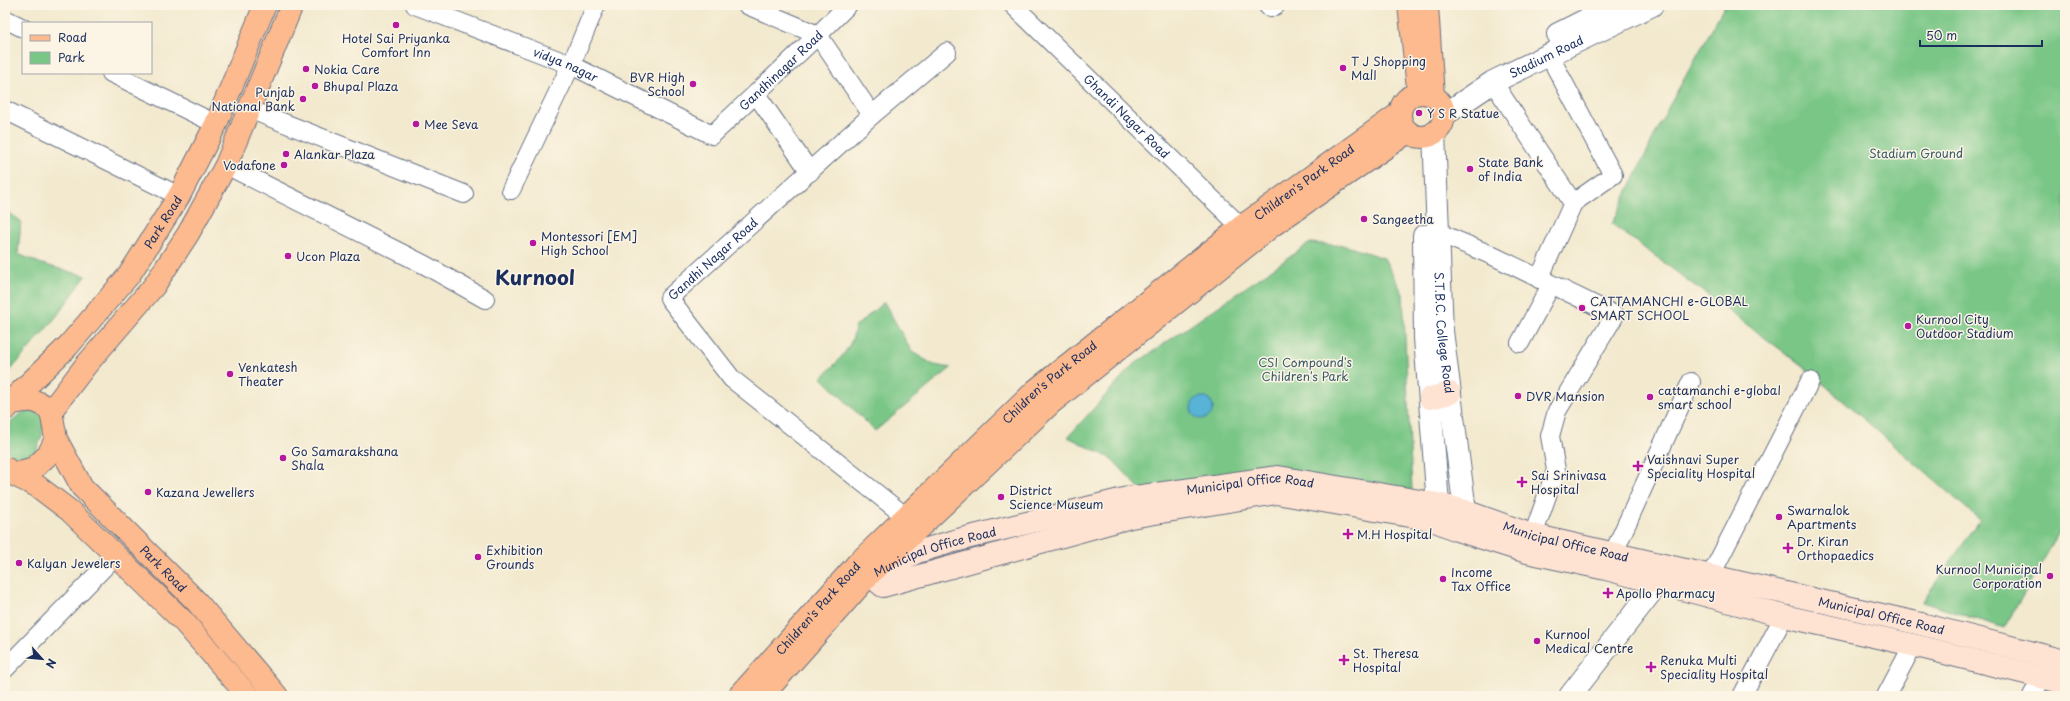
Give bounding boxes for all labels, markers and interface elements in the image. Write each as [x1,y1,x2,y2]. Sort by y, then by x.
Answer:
marker: Hotel Sai Priyanka Comfort Inn [391,20,401,30]
legend [22,22,152,74]
scale bar [1920,22,2042,48]
street label: Gandhinagar Road [735,26,827,114]
text: 50 m [1926,26,1957,44]
text: Road [58,28,87,46]
place label: Hotel Sai Priyanka Comfort Inn [342,29,451,61]
street label: Stadium Road [1506,31,1586,82]
street label: vidya nagar [531,42,602,86]
text: Park [58,48,85,66]
place label: T J Shopping Mall [1351,52,1426,84]
place label: Nokia Care [314,60,380,78]
marker: T J Shopping Mall [1338,63,1348,73]
marker: Nokia Care [301,64,311,74]
place label: BVR High School [630,68,685,100]
street label: Ghandi Nagar Road [1080,70,1174,162]
place label: Bhupal Plaza [323,77,399,95]
marker: BVR High School [688,79,698,89]
marker: Bhupal Plaza [310,81,320,91]
place label: Punjab National Bank [212,83,295,115]
marker: Punjab National Bank [298,94,308,104]
place label: Y S R Statue [1427,104,1500,122]
marker: Y S R Statue [1414,108,1424,118]
place label: Mee Seva [424,115,479,133]
marker: Mee Seva [411,119,421,129]
street label: Children's Park Road [1250,140,1358,224]
park label: Stadium Ground [1869,144,1963,162]
place label: Alankar Plaza [294,145,375,163]
marker: Alankar Plaza [281,149,291,159]
place label: State Bank of India [1478,153,1543,185]
place label: Vodafone [223,156,276,174]
marker: Vodafone [279,160,289,170]
marker: State Bank of India [1465,164,1475,174]
street label: Park Road [139,192,186,252]
place label: Sangeetha [1372,210,1434,228]
street label: Gandhi Nagar Road [664,213,761,304]
marker: Sangeetha [1359,214,1369,224]
place label: Montessori [EM] High School [541,227,637,259]
marker: Montessori [EM] High School [528,238,538,248]
place label: Ucon Plaza [296,247,361,265]
marker: Ucon Plaza [283,251,293,261]
district label: Kurnool [495,262,575,292]
street label: S.T.B.C. College Road [1431,271,1459,395]
place label: CATTAMANCHI e-GLOBAL SMART SCHOOL [1590,292,1749,324]
marker: CATTAMANCHI e-GLOBAL SMART SCHOOL [1577,303,1587,313]
place label: Kurnool City Outdoor Stadium [1916,310,2014,342]
marker: Kurnool City Outdoor Stadium [1903,321,1913,331]
street label: Children's Park Road [998,336,1101,428]
park label: CSI Compound's Children's Park [1258,353,1352,385]
place label: Venkatesh Theater [238,358,297,390]
marker: Venkatesh Theater [225,369,235,379]
place label: cattamanchi e-global smart school [1658,381,1781,413]
place label: DVR Mansion [1526,387,1605,405]
marker: DVR Mansion [1513,391,1523,401]
marker: cattamanchi e-global smart school [1645,392,1655,402]
place label: Go Samarakshana Shala [291,442,399,474]
place label: Vaishnavi Super Speciality Hospital [1647,450,1755,482]
marker: Go Samarakshana Shala [278,453,288,463]
marker: Vaishnavi Super Speciality Hospital [1632,460,1644,472]
place label: Sai Srinivasa Hospital [1531,466,1607,498]
street label: Municipal Office Road [1185,468,1315,499]
marker: Sai Srinivasa Hospital [1516,476,1528,488]
place label: District Science Museum [1009,481,1104,513]
place label: Kazana Jewellers [156,483,255,501]
marker: Kazana Jewellers [143,487,153,497]
marker: District Science Museum [996,492,1006,502]
place label: Swarnalok Apartments [1787,501,1857,533]
marker: Swarnalok Apartments [1774,512,1784,522]
street label: Municipal Office Road [1501,516,1631,566]
street label: Municipal Office Road [870,522,998,581]
place label: M.H Hospital [1357,525,1432,543]
marker: M.H Hospital [1342,528,1354,540]
place label: Dr. Kiran Orthopaedics [1797,532,1874,564]
street label: Park Road [136,541,191,596]
place label: Exhibition Grounds [486,541,543,573]
marker: Dr. Kiran Orthopaedics [1782,542,1794,554]
marker: Exhibition Grounds [473,552,483,562]
place label: Kalyan Jewelers [27,554,121,572]
street label: Children's Park Road [771,557,864,659]
marker: Kalyan Jewelers [14,558,24,568]
place label: Kurnool Municipal Corporation [1936,560,2042,592]
place label: Income Tax Office [1451,563,1511,595]
marker: Kurnool Municipal Corporation [2045,571,2055,581]
marker: Income Tax Office [1438,574,1448,584]
place label: Apollo Pharmacy [1616,584,1715,602]
marker: Apollo Pharmacy [1603,588,1613,598]
street label: Municipal Office Road [1817,592,1947,639]
place label: Kurnool Medical Centre [1545,625,1633,657]
marker: Kurnool Medical Centre [1532,636,1542,646]
north arrow [22,639,62,679]
place label: St. Theresa Hospital [1353,644,1419,676]
place label: Renuka Multi Speciality Hospital [1660,651,1768,683]
marker: St. Theresa Hospital [1338,654,1350,666]
text: N [42,656,61,672]
marker: Renuka Multi Speciality Hospital [1645,661,1657,673]

